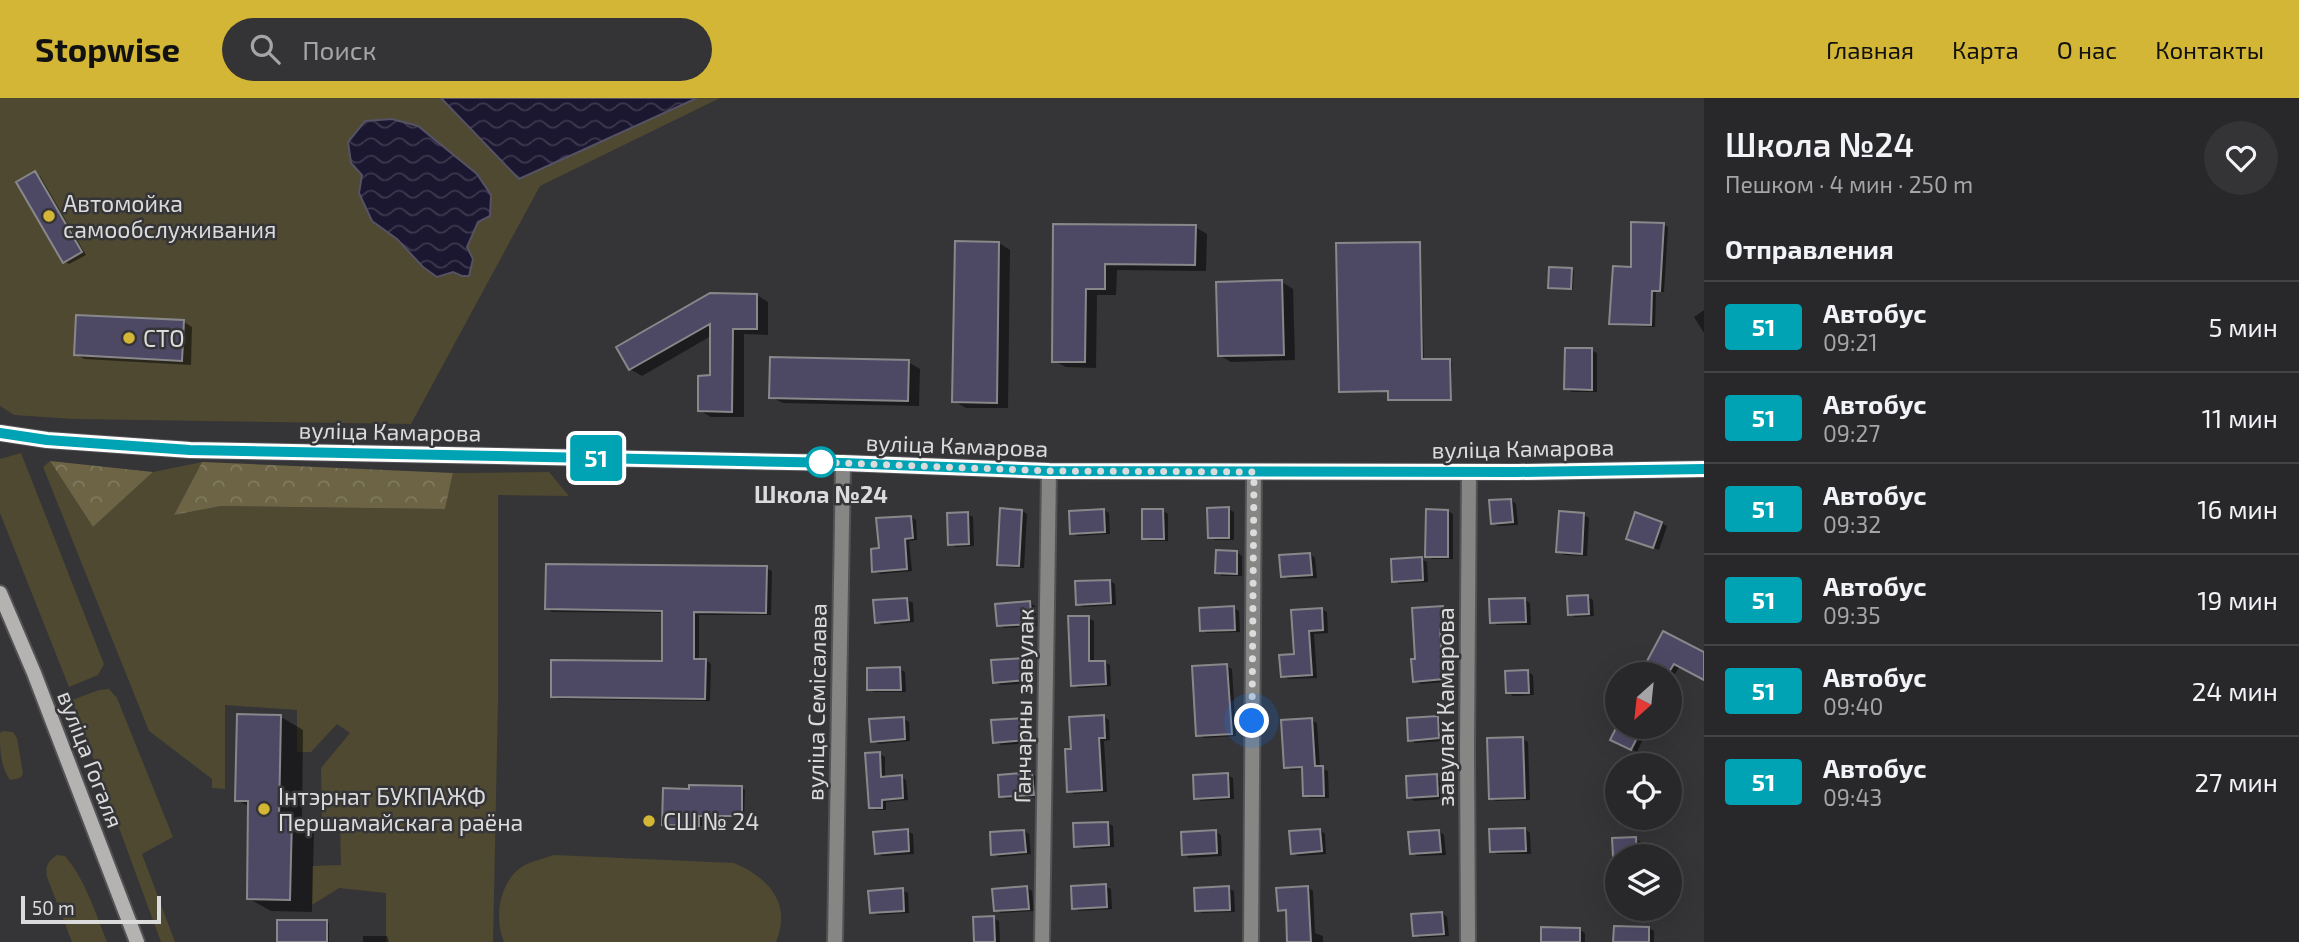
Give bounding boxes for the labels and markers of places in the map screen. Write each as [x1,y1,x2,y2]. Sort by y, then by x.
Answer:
place label: Автомойка самообслуживания [63,189,277,244]
marker: Автомойка самообслуживания [41,208,57,224]
place label: СТО [143,324,185,352]
marker: СТО [121,330,137,346]
marker: Школа №24 [806,447,836,477]
place label: Школа №24 [754,480,888,508]
place label: Інтэрнат БУКПАЖФ Першамайскага раёна [278,782,523,836]
marker: Інтэрнат БУКПАЖФ Першамайскага раёна [256,801,272,817]
place label: СШ № 24 [663,807,759,835]
marker: СШ № 24 [641,813,657,829]

